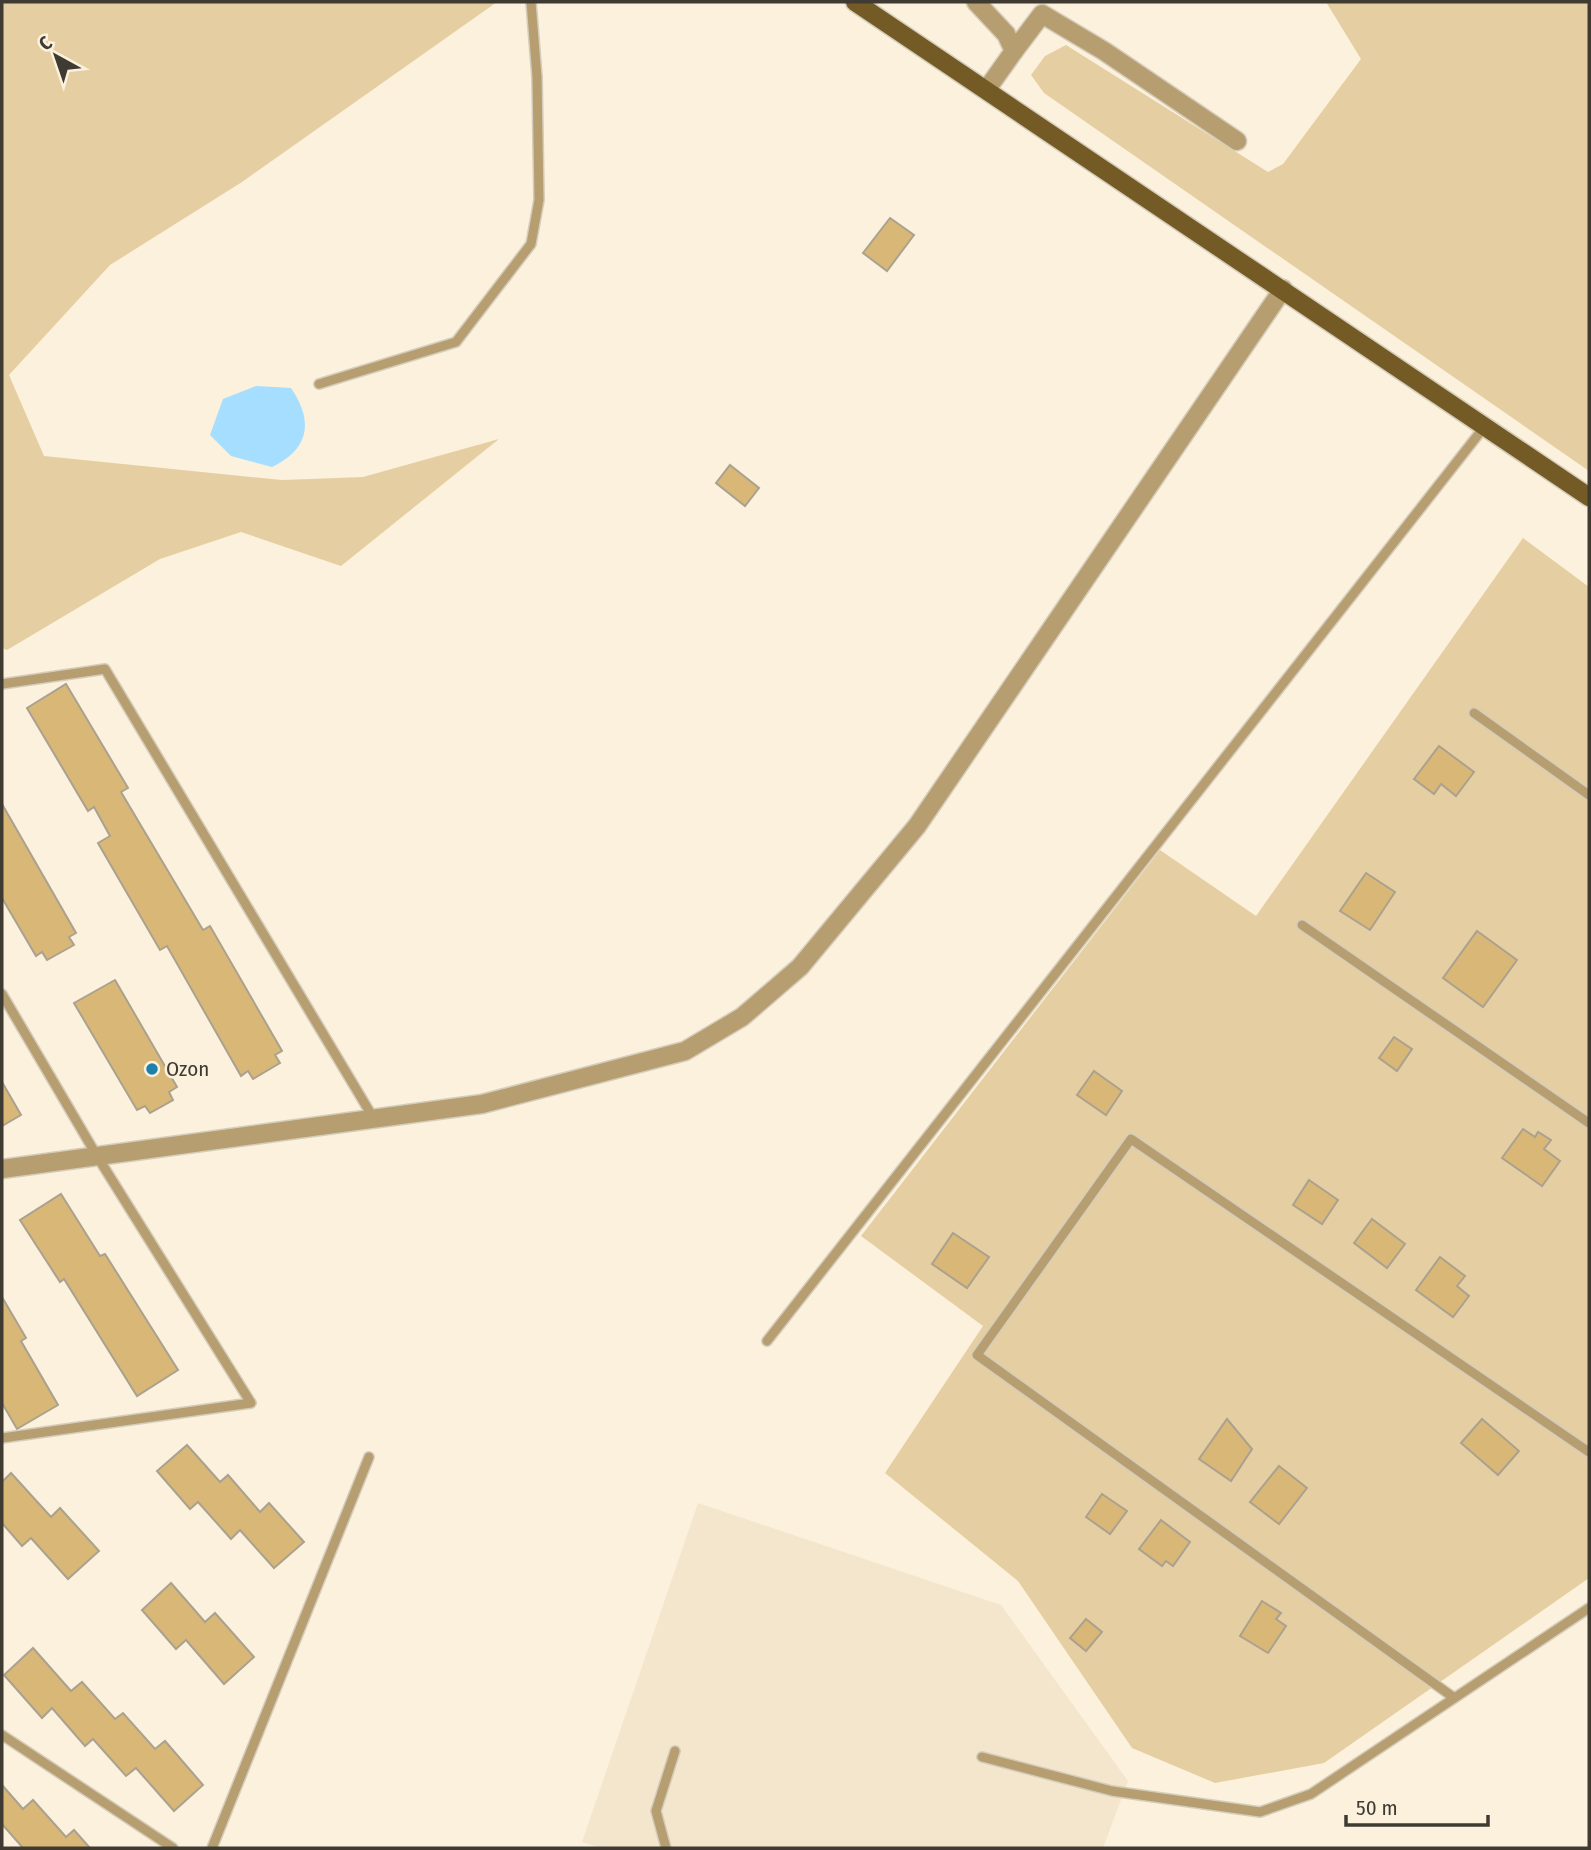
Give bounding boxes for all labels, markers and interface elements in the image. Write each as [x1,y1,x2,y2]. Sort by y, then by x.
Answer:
north arrow [21,21,91,91]
text: С [34,31,57,55]
place label: Ozon [166,1056,209,1082]
marker: Ozon [144,1061,160,1077]
scale bar [1346,1784,1488,1828]
text: 50 m [1356,1795,1398,1821]

